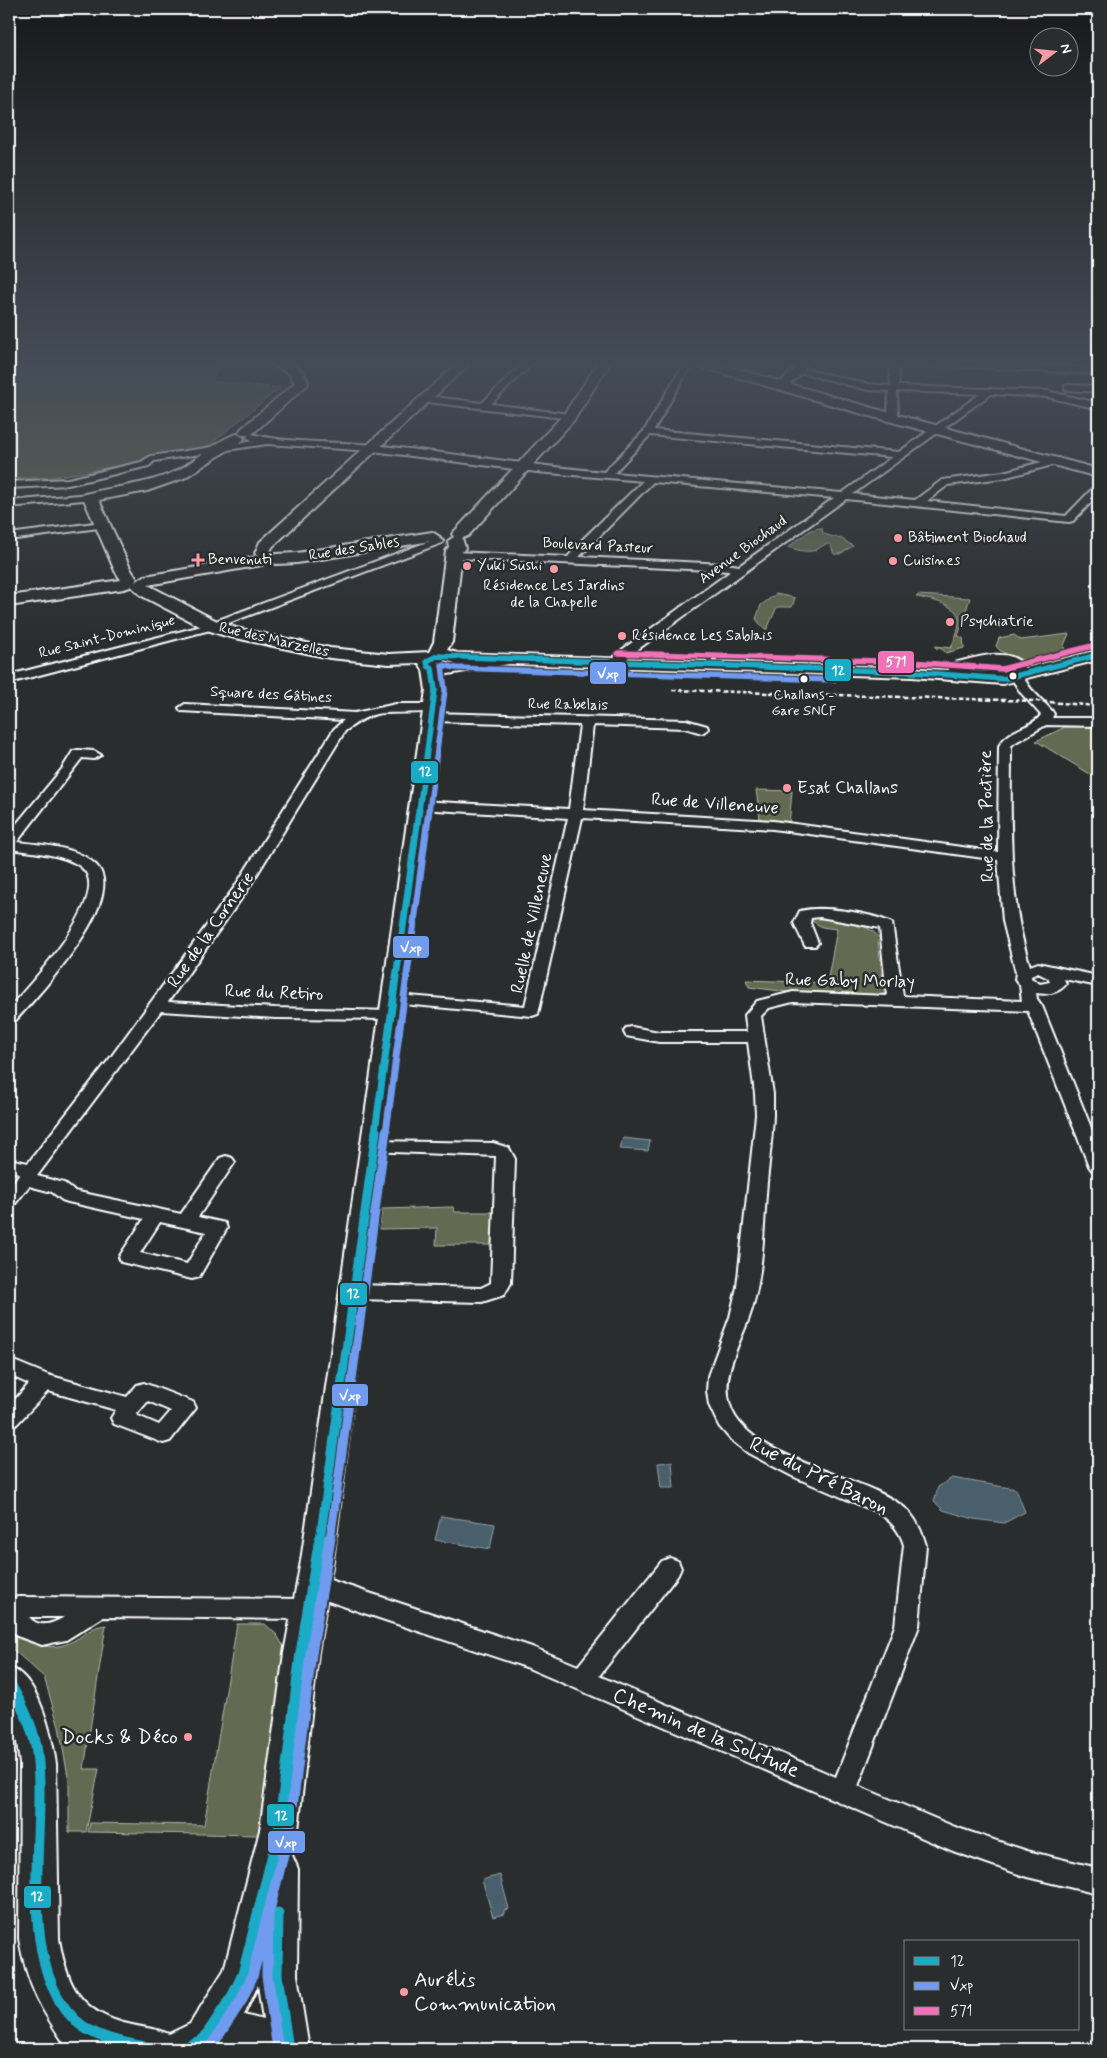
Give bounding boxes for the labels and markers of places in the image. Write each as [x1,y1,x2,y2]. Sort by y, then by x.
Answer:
place label: Bâtiment Biochaud [908,528,1027,548]
marker: Bâtiment Biochaud [892,532,904,544]
place label: Benvenuti [208,550,272,570]
place label: Cuisines [903,551,961,571]
marker: Benvenuti [192,554,204,566]
marker: Cuisines [887,555,899,567]
place label: Yuki Sushi [477,556,542,576]
marker: Yuki Sushi [461,560,473,572]
marker: Résidence Les Jardins de la Chapelle [548,563,560,575]
place label: Résidence Les Jardins de la Chapelle [483,576,625,613]
place label: Psychiatrie [960,612,1033,632]
marker: Psychiatrie [944,616,956,628]
place label: Résidence Les Sablais [632,626,773,646]
marker: Résidence Les Sablais [616,630,628,642]
unlabelled marker [1008,671,1018,681]
marker: Challans - Gare SNCF [799,674,809,684]
place label: Challans - Gare SNCF [772,686,837,720]
place label: Esat Challans [797,776,898,800]
marker: Esat Challans [781,782,793,794]
place label: Docks & Déco [61,1723,178,1751]
marker: Docks & Déco [182,1731,194,1743]
place label: Aurélis Communication [414,1966,556,2018]
marker: Aurélis Communication [398,1986,410,1998]

